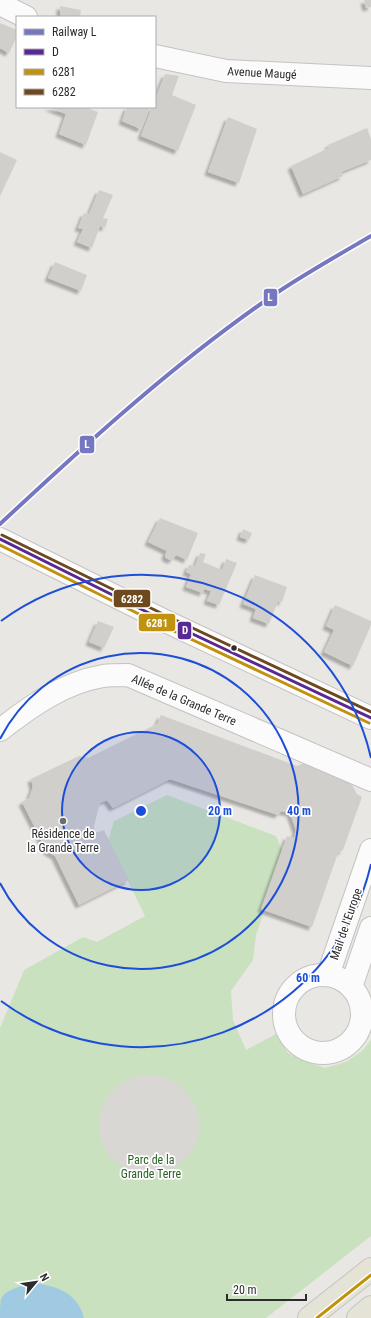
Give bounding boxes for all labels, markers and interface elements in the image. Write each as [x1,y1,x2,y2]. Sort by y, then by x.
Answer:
legend [16,16,156,108]
text: Railway L [52,25,97,39]
text: D [52,45,59,59]
street label: Avenue Maugé [227,64,297,82]
text: 6281 [52,65,76,79]
text: 6282 [52,85,76,99]
line badge: L [263,288,278,307]
text: L [267,291,273,304]
line badge: L [79,435,95,454]
text: L [84,438,90,451]
line badge: 6282 [113,589,151,608]
text: 6282 [121,593,144,606]
line badge: 6281 [138,613,176,632]
text: 6281 [146,617,168,630]
line badge: D [177,621,192,640]
text: D [182,624,188,637]
unlabelled marker [229,643,239,653]
street label: Allée de la Grande Terre [130,672,239,729]
centre of rings [134,804,148,818]
text: 20 m [208,804,232,818]
text: 40 m [287,804,311,818]
marker: Résidence de la Grande Terre [58,816,68,826]
place label: Résidence de la Grande Terre [27,827,99,855]
street label: Mail de l'Europe [327,886,365,962]
text: 60 m [296,971,320,985]
park label: Parc de la Grande Terre [121,1153,182,1181]
north arrow [16,1262,56,1302]
text: N [37,1271,52,1284]
scale bar [227,1276,306,1302]
text: 20 m [233,1283,257,1297]

